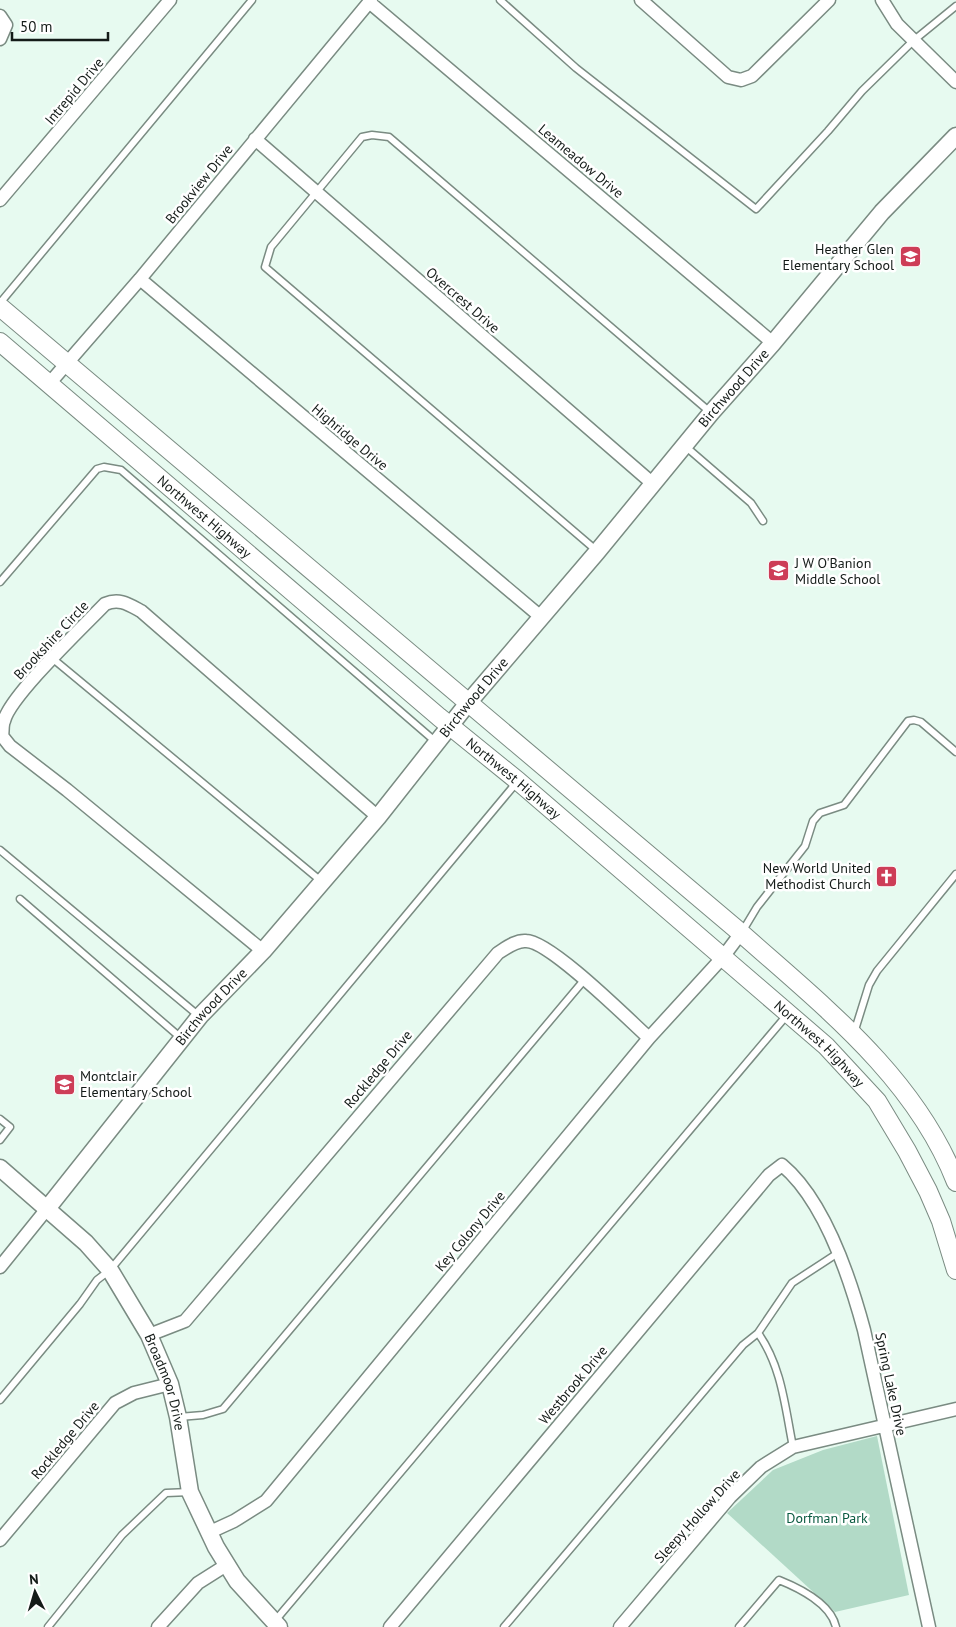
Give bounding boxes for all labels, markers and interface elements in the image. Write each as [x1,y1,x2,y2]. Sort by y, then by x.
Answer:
scale bar [12,10,109,42]
text: 50 m [20,17,53,36]
street label: Intrepid Drive [41,54,107,128]
street label: Leameadow Drive [535,120,627,202]
street label: Brookview Drive [161,141,237,227]
place label: Heather Glen Elementary School [782,240,894,274]
school or university icon: Heather Glen Elementary School [898,245,922,269]
street label: Overcrest Drive [422,263,504,337]
street label: Birchwood Drive [694,345,773,431]
street label: Highridge Drive [308,400,392,474]
street label: Northwest Highway [154,471,256,562]
place label: J W O'Banion Middle School [794,554,880,588]
school or university icon: J W O'Banion Middle School [767,559,791,583]
street label: Brookshire Circle [10,597,92,683]
street label: Birchwood Drive [435,654,512,741]
street label: Northwest Highway [462,734,565,823]
place label: New World United Methodist Church [763,859,871,893]
church icon: New World United Methodist Church [875,864,899,888]
street label: Birchwood Drive [171,964,251,1049]
street label: Northwest Highway [770,996,869,1091]
street label: Rockledge Drive [340,1026,416,1112]
place label: Montclair Elementary School [80,1067,192,1101]
school or university icon: Montclair Elementary School [52,1072,76,1096]
street label: Key Colony Drive [431,1187,509,1275]
street label: Broadmoor Drive [140,1331,189,1432]
street label: Spring Lake Drive [871,1331,911,1437]
street label: Westbrook Drive [535,1342,611,1428]
street label: Rockledge Drive [27,1397,103,1483]
street label: Sleepy Hollow Drive [650,1465,744,1567]
park label: Dorfman Park [786,1509,868,1527]
north arrow [10,1567,60,1617]
text: N [28,1570,39,1588]

